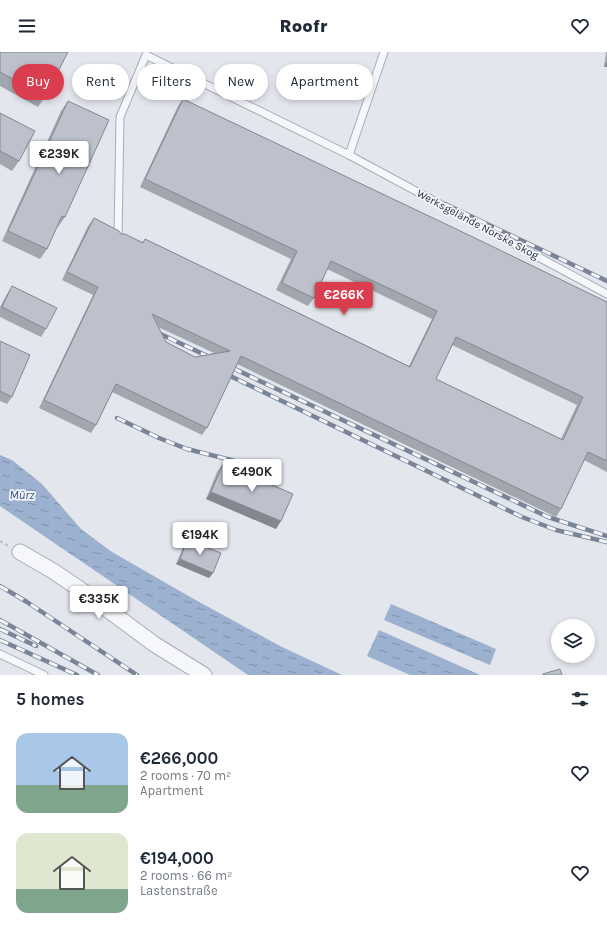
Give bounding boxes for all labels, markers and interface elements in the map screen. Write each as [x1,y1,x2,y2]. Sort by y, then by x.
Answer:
icon: menu [16,15,38,37]
text: Roofr [279,15,328,37]
icon: heart [569,15,591,37]
chip: Buy [12,64,64,100]
chip: Rent [72,64,129,100]
chip: Filters [137,64,206,100]
chip: New [214,64,268,100]
chip: Apartment [276,64,373,100]
pin: €239K [31,141,87,175]
text: €239K [39,146,79,161]
street label: Werksgelände Norske Skog [415,187,542,263]
pin: €266K [316,282,372,316]
text: €266K [324,287,364,302]
pin: €490K [224,459,280,493]
text: €490K [232,464,272,479]
water label: Mürz [10,488,35,502]
pin: €194K [172,522,228,556]
text: €194K [181,527,219,542]
pin: €335K [71,586,127,620]
text: €335K [79,591,119,606]
map controls [551,619,595,663]
button: layers [551,619,595,663]
icon: filters [569,688,591,710]
text: 5 homes [16,689,85,709]
text: €266,000 [140,748,218,768]
icon: home [48,749,96,797]
icon: heart [569,762,591,784]
text: 2 rooms · 70 m² [140,768,231,783]
text: Apartment [140,783,203,798]
text: €194,000 [140,848,214,868]
icon: home [48,849,96,897]
icon: heart [569,862,591,884]
text: 2 rooms · 66 m² [140,868,232,883]
text: Lastenstraße [140,883,218,898]

